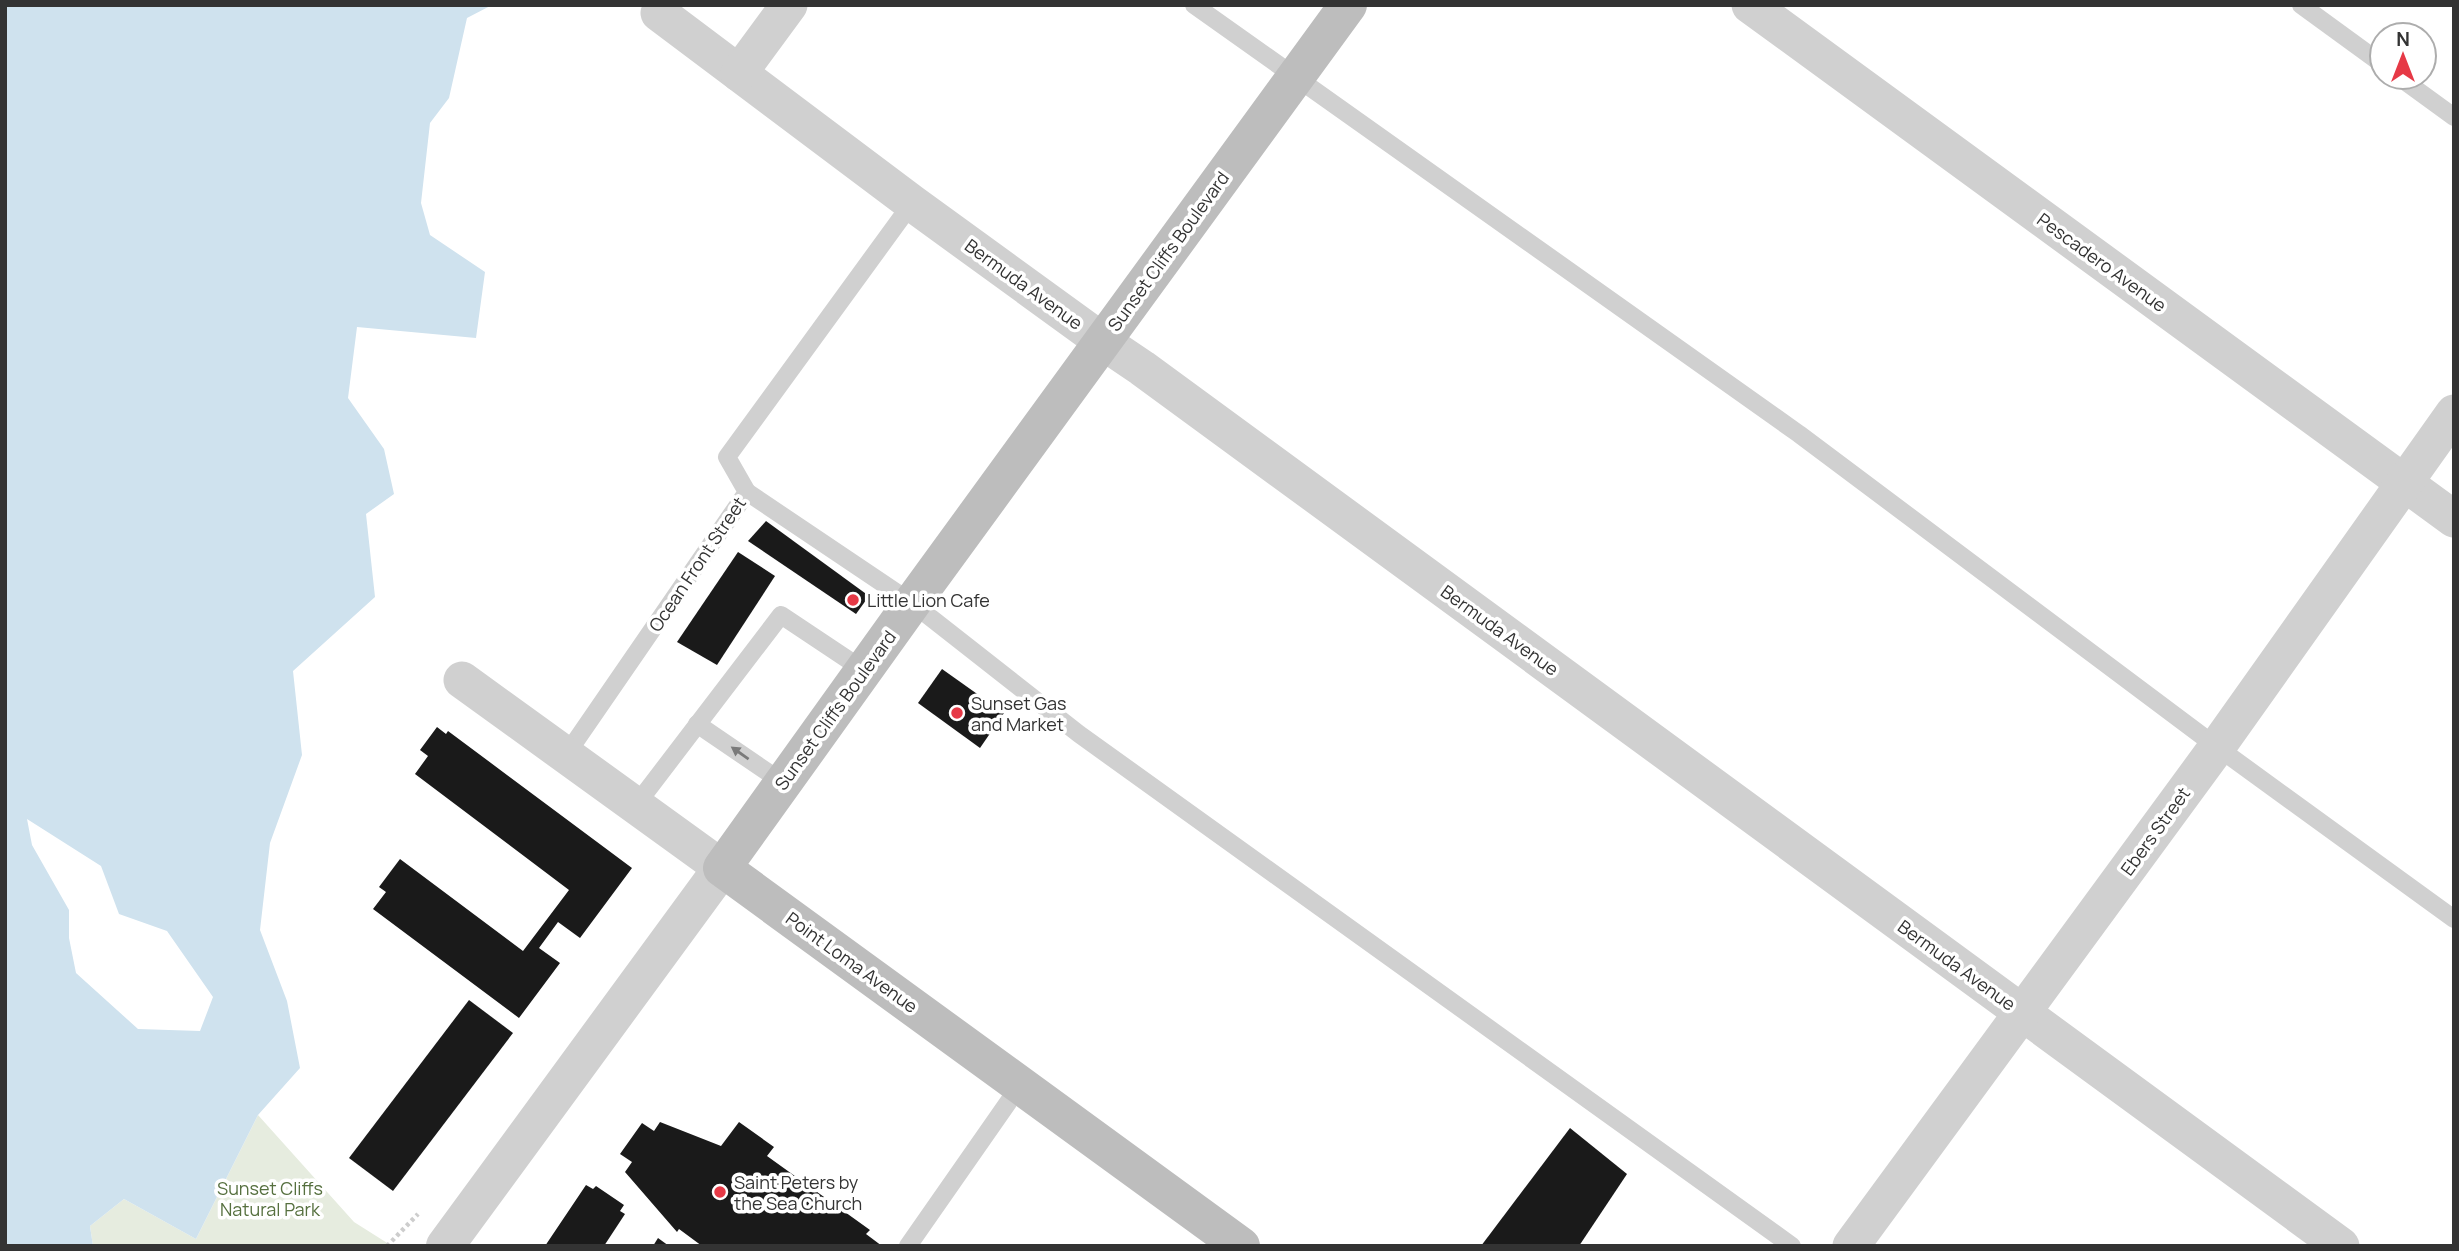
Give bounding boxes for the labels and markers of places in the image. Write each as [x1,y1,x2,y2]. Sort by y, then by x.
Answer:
place label: Little Lion Cafe [867,588,990,612]
marker: Little Lion Cafe [845,592,861,608]
place label: Sunset Gas and Market [971,691,1066,736]
marker: Sunset Gas and Market [949,705,965,721]
place label: Saint Peters by the Sea Church [734,1170,862,1215]
marker: Saint Peters by the Sea Church [712,1184,728,1200]

